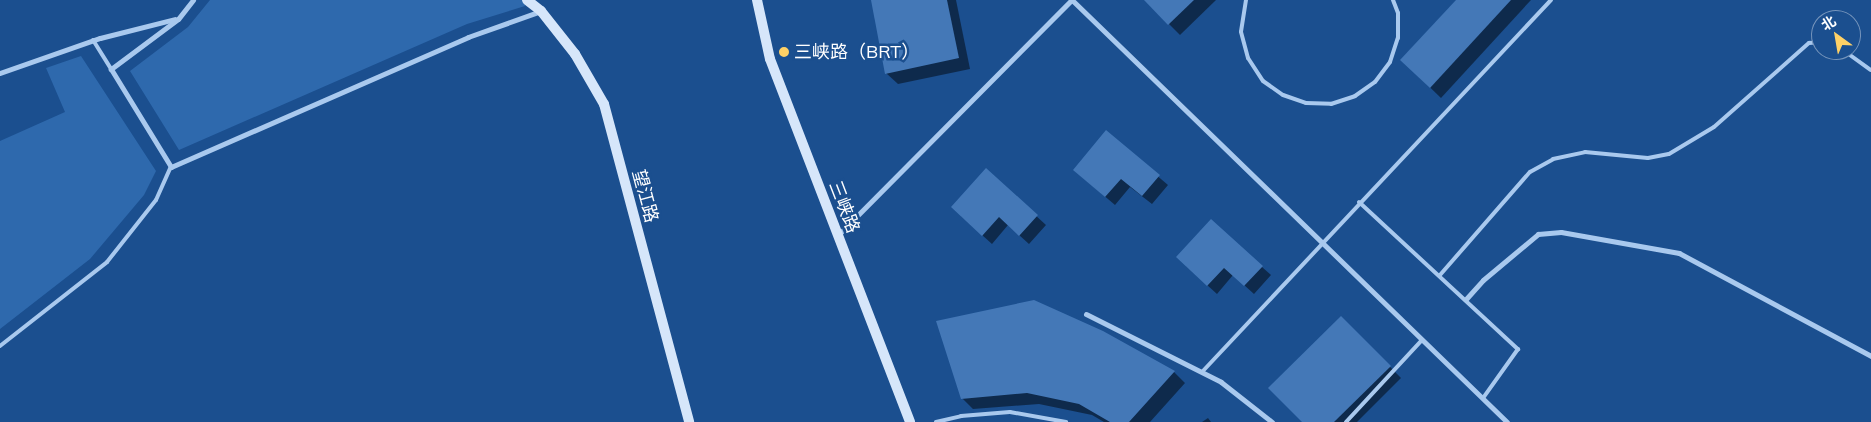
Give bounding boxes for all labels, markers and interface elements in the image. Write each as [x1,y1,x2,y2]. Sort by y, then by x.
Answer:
north arrow [1811,10,1861,60]
text: 北 [1818,12,1839,34]
place label: 三峡路（BRT） [794,41,919,63]
marker: 三峡路（BRT） [778,46,790,58]
street label: 望江路 [628,167,662,225]
street label: 三峡路 [824,178,864,236]

